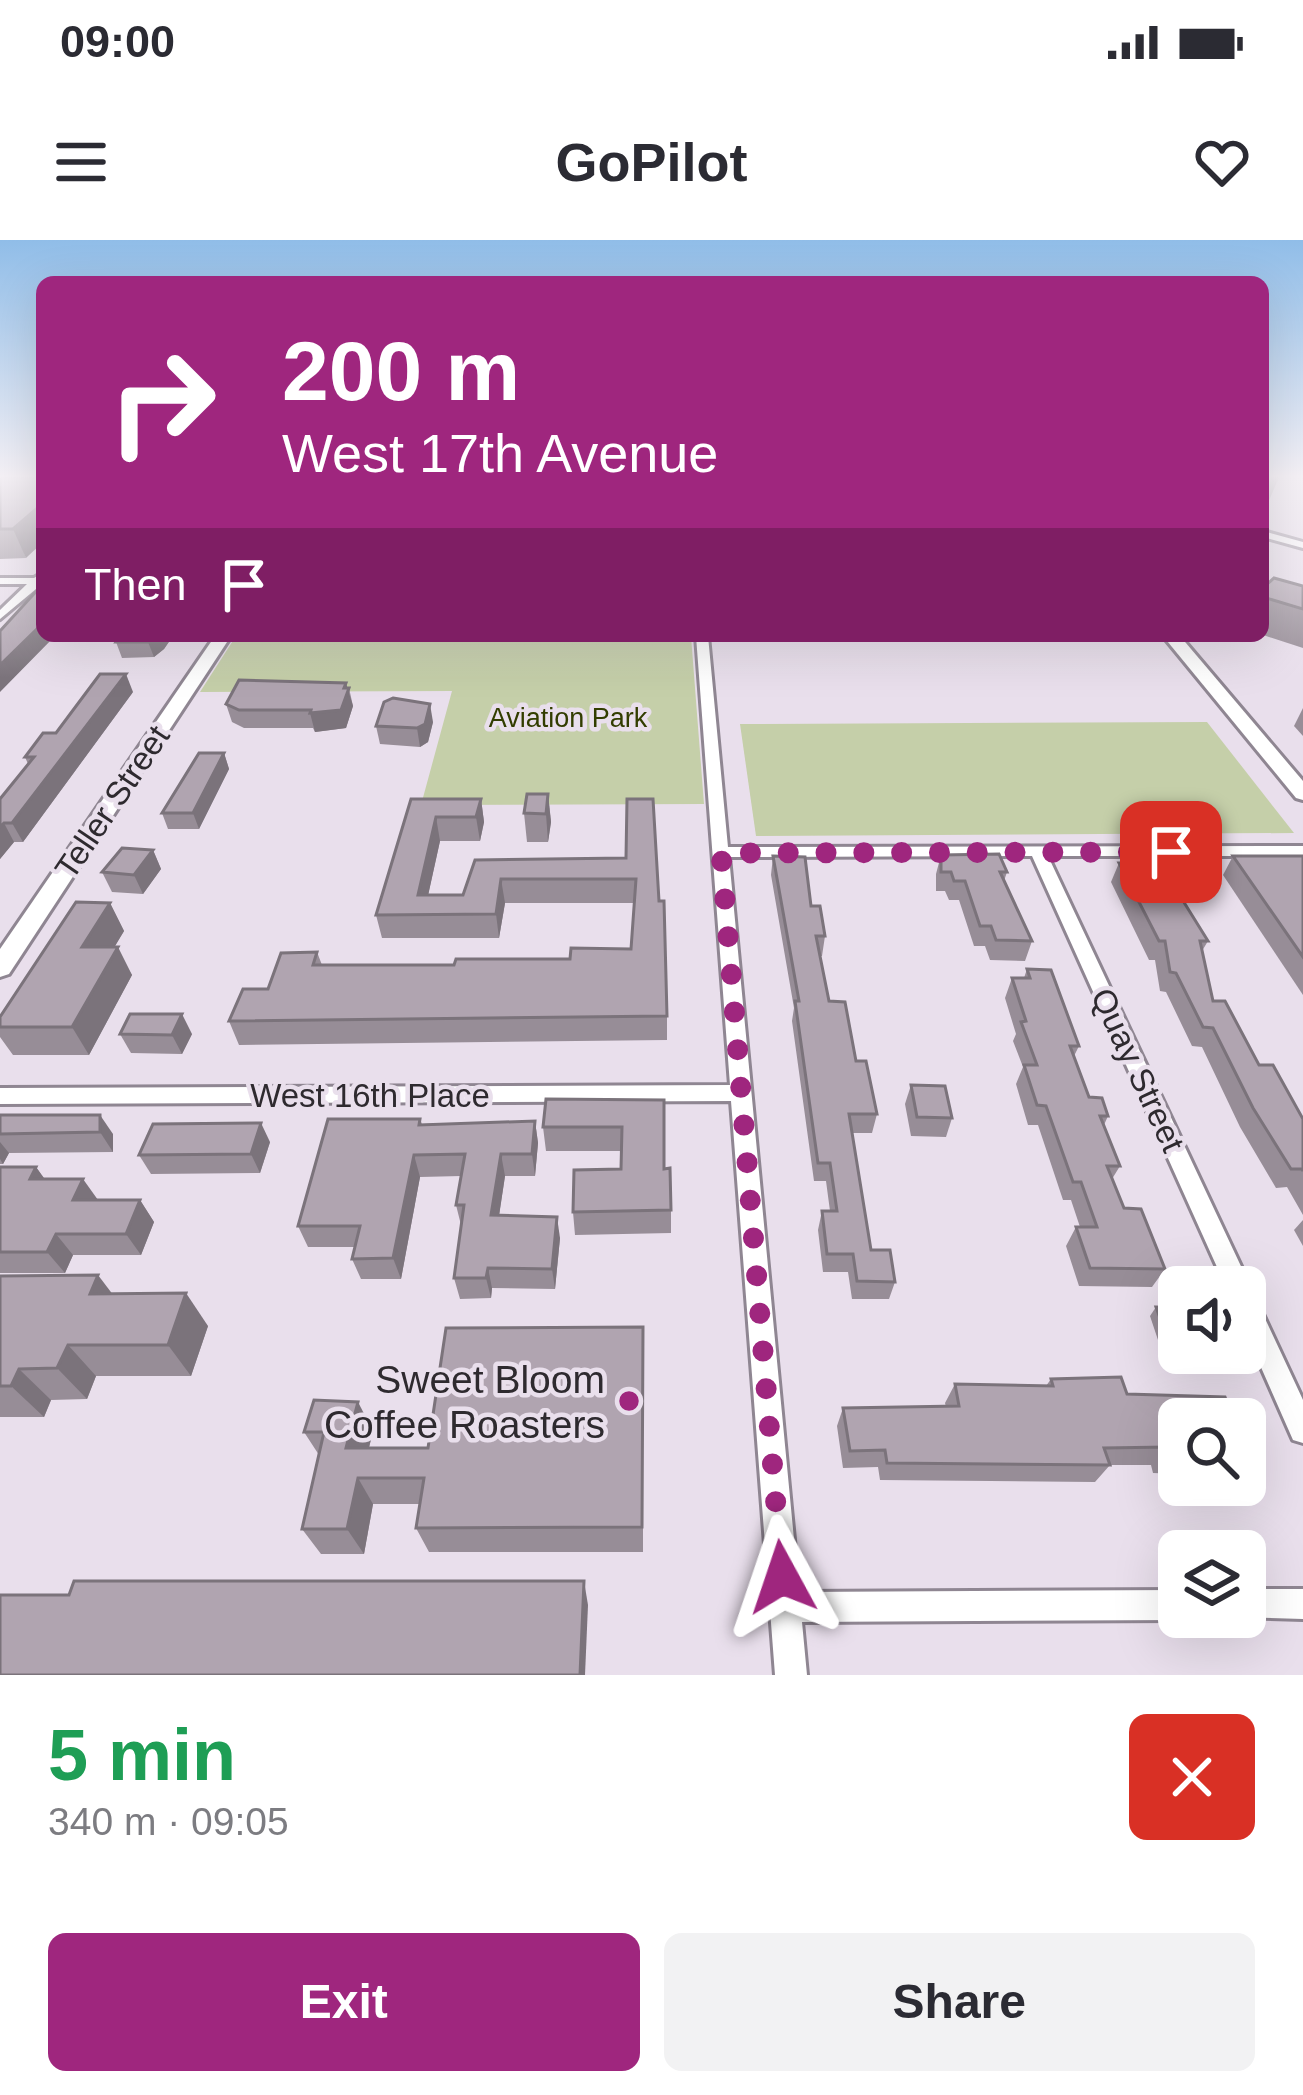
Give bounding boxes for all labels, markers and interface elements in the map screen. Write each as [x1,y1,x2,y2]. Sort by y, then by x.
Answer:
text: 09:00 [60,16,175,67]
icon: menu [48,129,114,195]
icon: heart [1189,129,1255,195]
text: GoPilot [556,132,747,192]
icon: right [84,324,240,480]
text: 200 m [282,324,520,418]
text: West 17th Avenue [282,423,718,483]
icon: arrive [211,552,277,618]
text: Then [84,559,187,610]
park label: Aviation Park [489,703,648,733]
street label: Teller Street [47,719,177,885]
pin [1120,801,1222,903]
icon: arrive [1138,819,1204,885]
street label: Quay Street [1084,982,1192,1158]
street label: West 16th Place [250,1077,490,1114]
map controls [1158,1266,1266,1638]
button: sound [1158,1266,1266,1374]
place label: Sweet Bloom Coffee Roasters [324,1358,605,1446]
marker: Sweet Bloom Coffee Roasters [616,1388,642,1414]
button: search [1158,1398,1266,1506]
position arrow [719,1514,845,1640]
button: layers [1158,1530,1266,1638]
button: close [1129,1714,1255,1840]
text: 5 min [48,1715,236,1795]
text: 340 m · 09:05 [48,1800,289,1843]
button: Exit [48,1933,640,2071]
button: Share [664,1933,1255,2071]

